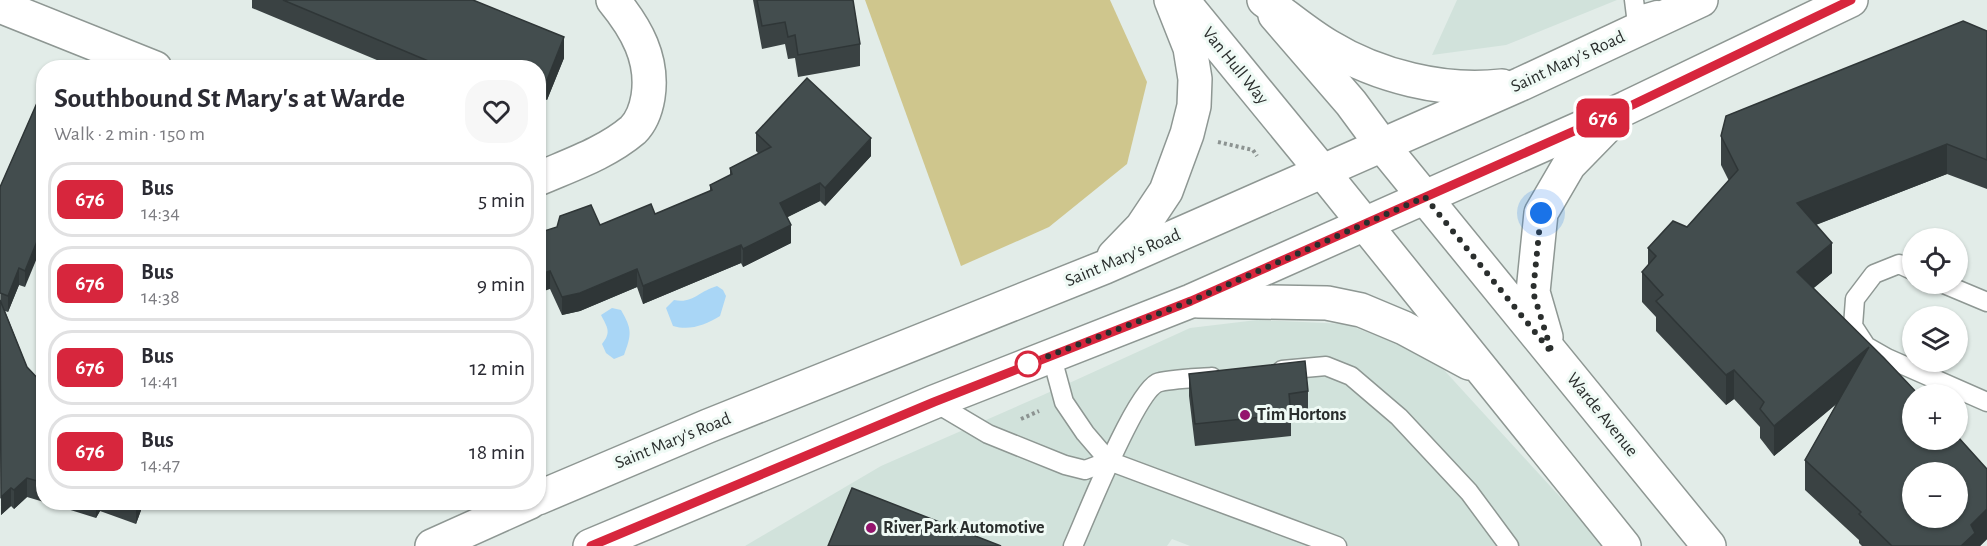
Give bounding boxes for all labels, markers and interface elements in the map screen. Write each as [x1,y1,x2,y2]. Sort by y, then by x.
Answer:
street label: Van Hull Way [1199,24,1272,108]
street label: Saint Mary's Road [1508,28,1628,96]
button: heart [465,80,528,143]
text: Southbound St Mary's at Warde [54,85,405,113]
line badge: 676 [1568,98,1638,138]
text: 676 [1588,108,1618,129]
text: Walk · 2 min · 150 m [54,124,205,144]
text: Bus [141,177,174,199]
text: 676 [75,189,105,210]
text: 5 min [478,189,525,211]
your location [1526,198,1556,228]
text: 14:34 [141,203,180,223]
street label: Saint Mary's Road [1063,226,1183,290]
map controls [1902,228,1968,528]
button: locate [1902,228,1968,294]
text: Bus [141,261,174,283]
text: 676 [75,273,105,294]
text: 9 min [477,273,525,295]
text: 14:38 [141,287,180,307]
button: layers [1902,306,1968,372]
text: Bus [141,345,174,367]
unlabelled marker [1015,351,1041,377]
text: 676 [75,357,105,378]
text: 12 min [470,357,525,379]
street label: Warde Avenue [1563,370,1641,460]
text: 14:41 [141,371,179,391]
button: + [1902,384,1968,450]
place label: Tim Hortons [1257,406,1347,424]
marker: Tim Hortons [1238,408,1252,422]
street label: Saint Mary's Road [613,410,733,472]
text: Bus [141,429,174,451]
text: 676 [75,441,105,462]
text: 18 min [469,441,525,463]
text: 14:47 [141,455,180,475]
button: − [1902,462,1968,528]
place label: River Park Automotive [883,519,1044,537]
marker: River Park Automotive [864,521,878,535]

